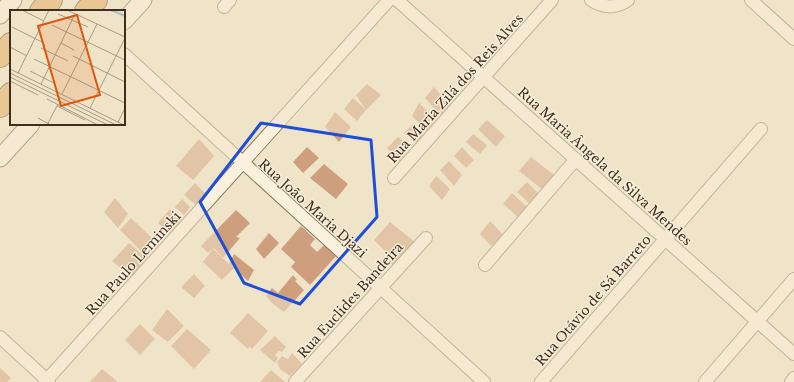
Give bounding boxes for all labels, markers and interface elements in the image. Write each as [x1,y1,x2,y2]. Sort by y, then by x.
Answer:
inset map [10,10,125,125]
street label: Rua Maria Zilá dos Reis Alves [384,10,527,167]
street label: Rua Maria Ângela da Silva Mendes [514,84,695,249]
street label: Rua João Maria Djazi [255,155,371,262]
street label: Rua Paulo Leminski [82,208,185,319]
street label: Rua Otávio de Sá Barreto [532,231,655,369]
street label: Rua Euclides Bandeira [294,238,407,362]

